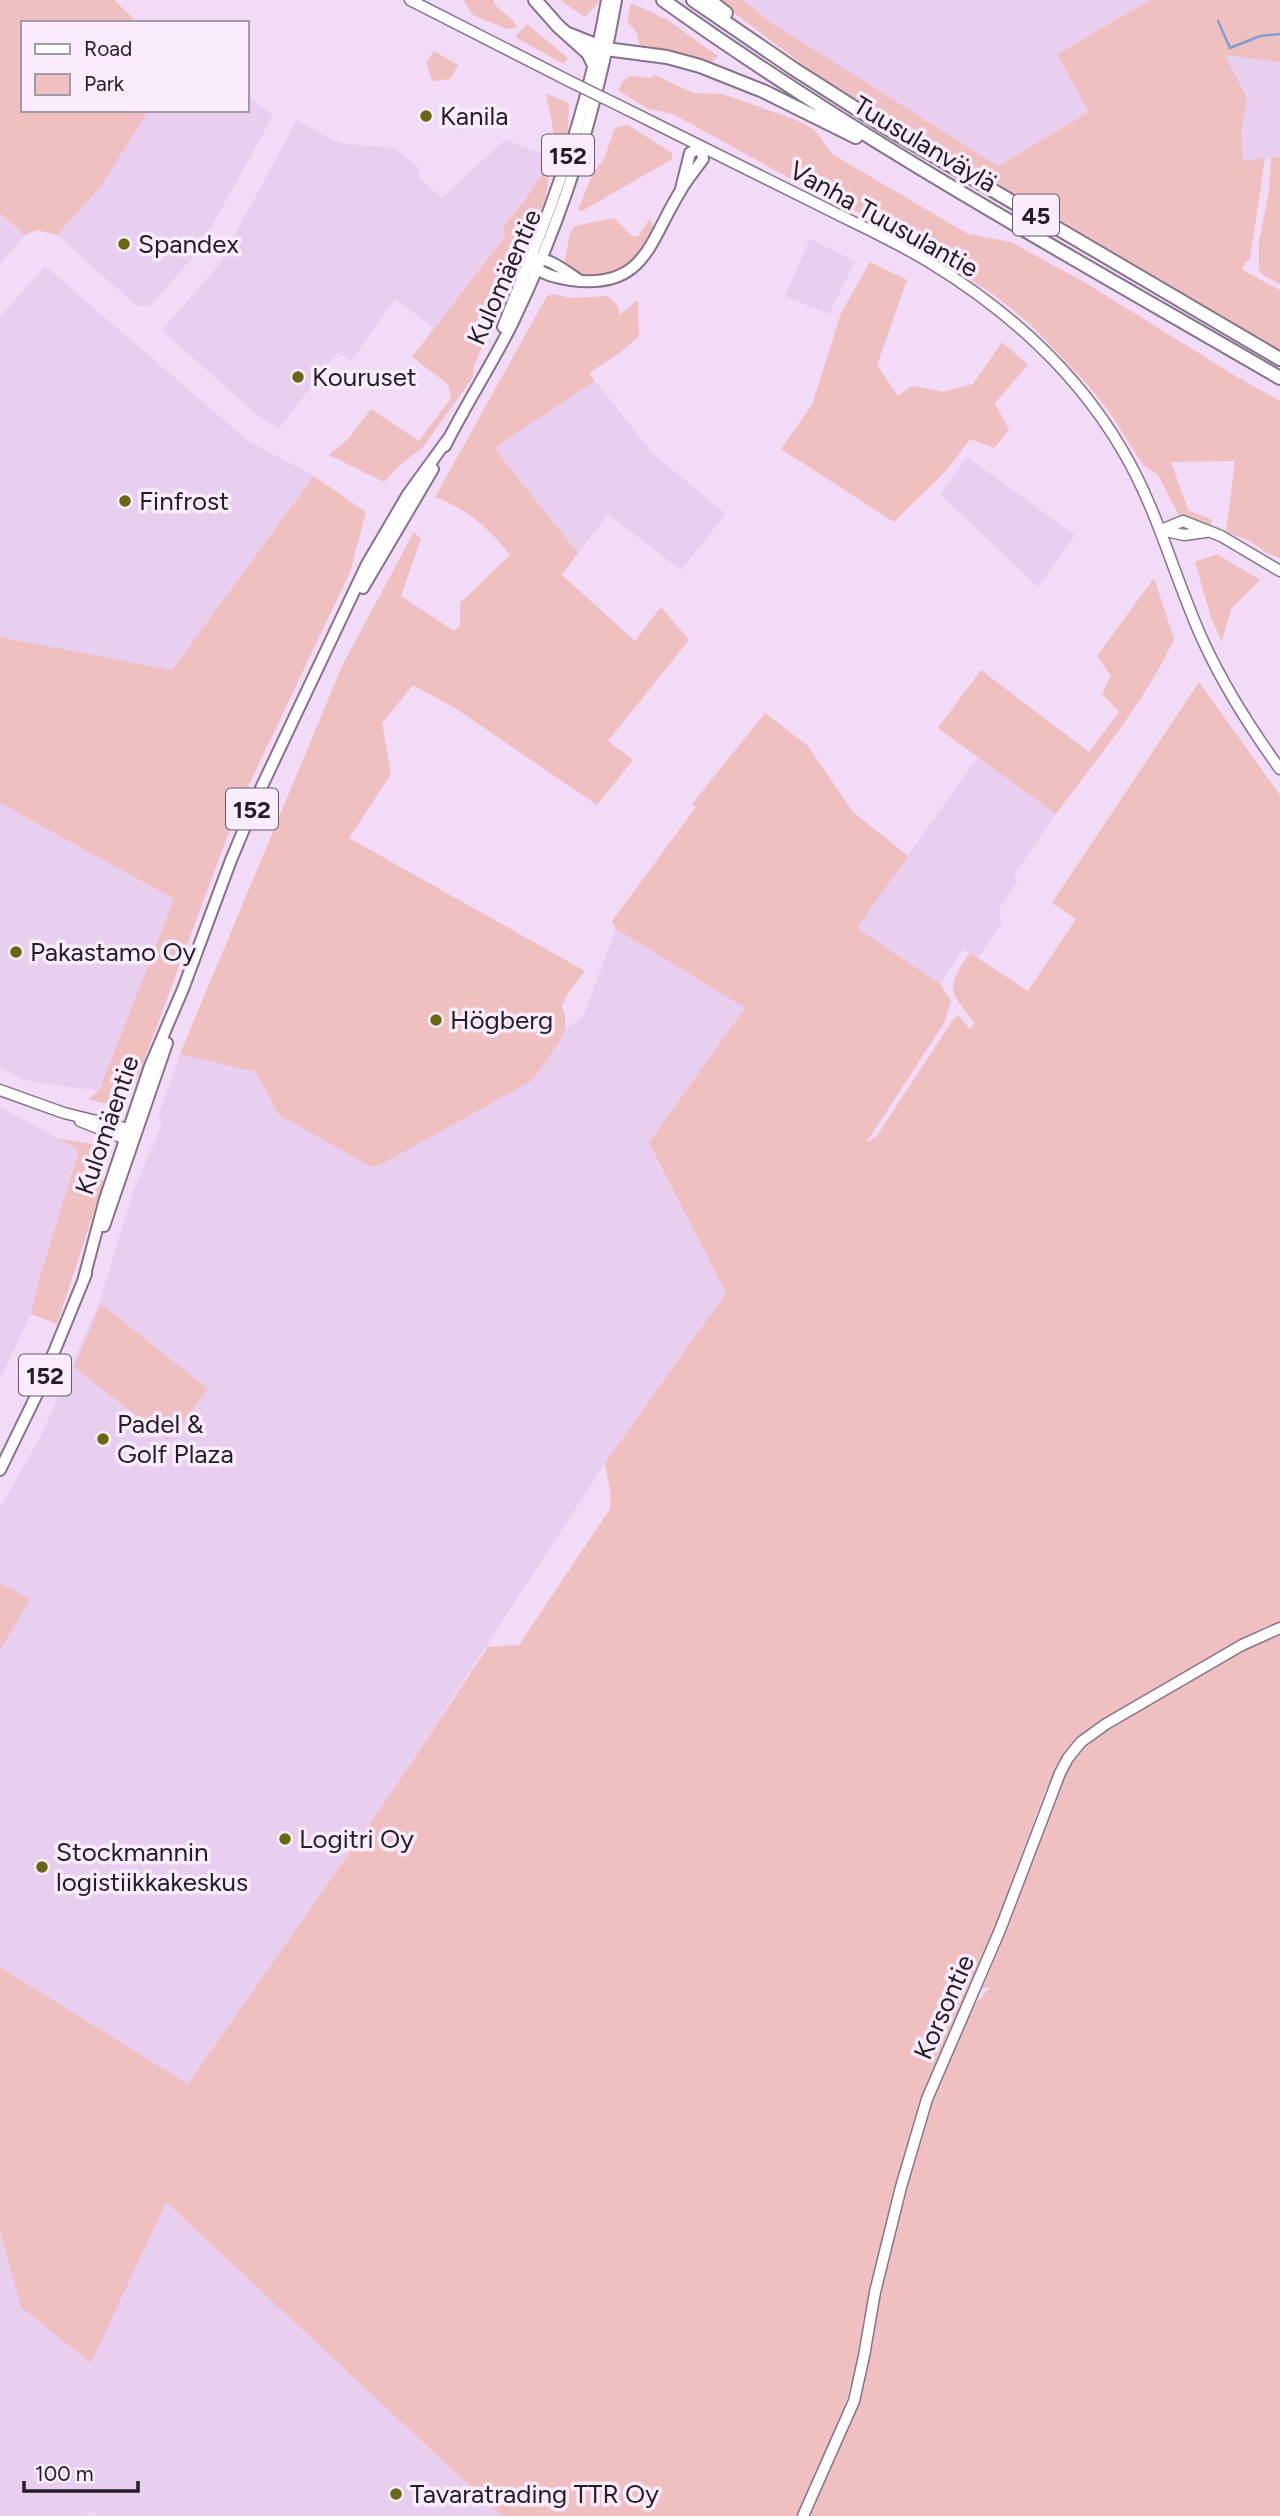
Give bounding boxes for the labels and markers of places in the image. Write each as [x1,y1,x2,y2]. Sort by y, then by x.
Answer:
place label: Kanila [440,100,508,132]
marker: Kanila [418,108,434,124]
place label: Spandex [138,228,239,260]
marker: Spandex [116,236,132,252]
place label: Kouruset [312,361,417,393]
marker: Kouruset [290,369,306,385]
place label: Finfrost [139,485,229,517]
marker: Finfrost [117,493,133,509]
place label: Pakastamo Oy [30,936,197,968]
marker: Pakastamo Oy [8,944,24,960]
place label: Högberg [450,1004,553,1036]
marker: Högberg [428,1012,444,1028]
place label: Padel & Golf Plaza [117,1408,234,1470]
marker: Padel & Golf Plaza [95,1431,111,1447]
place label: Logitri Oy [299,1823,414,1855]
marker: Logitri Oy [277,1831,293,1847]
place label: Stockmannin logistiikkakeskus [56,1836,248,1898]
marker: Stockmannin logistiikkakeskus [34,1859,50,1875]
place label: Tavaratrading TTR Oy [410,2478,659,2510]
marker: Tavaratrading TTR Oy [388,2486,404,2502]

